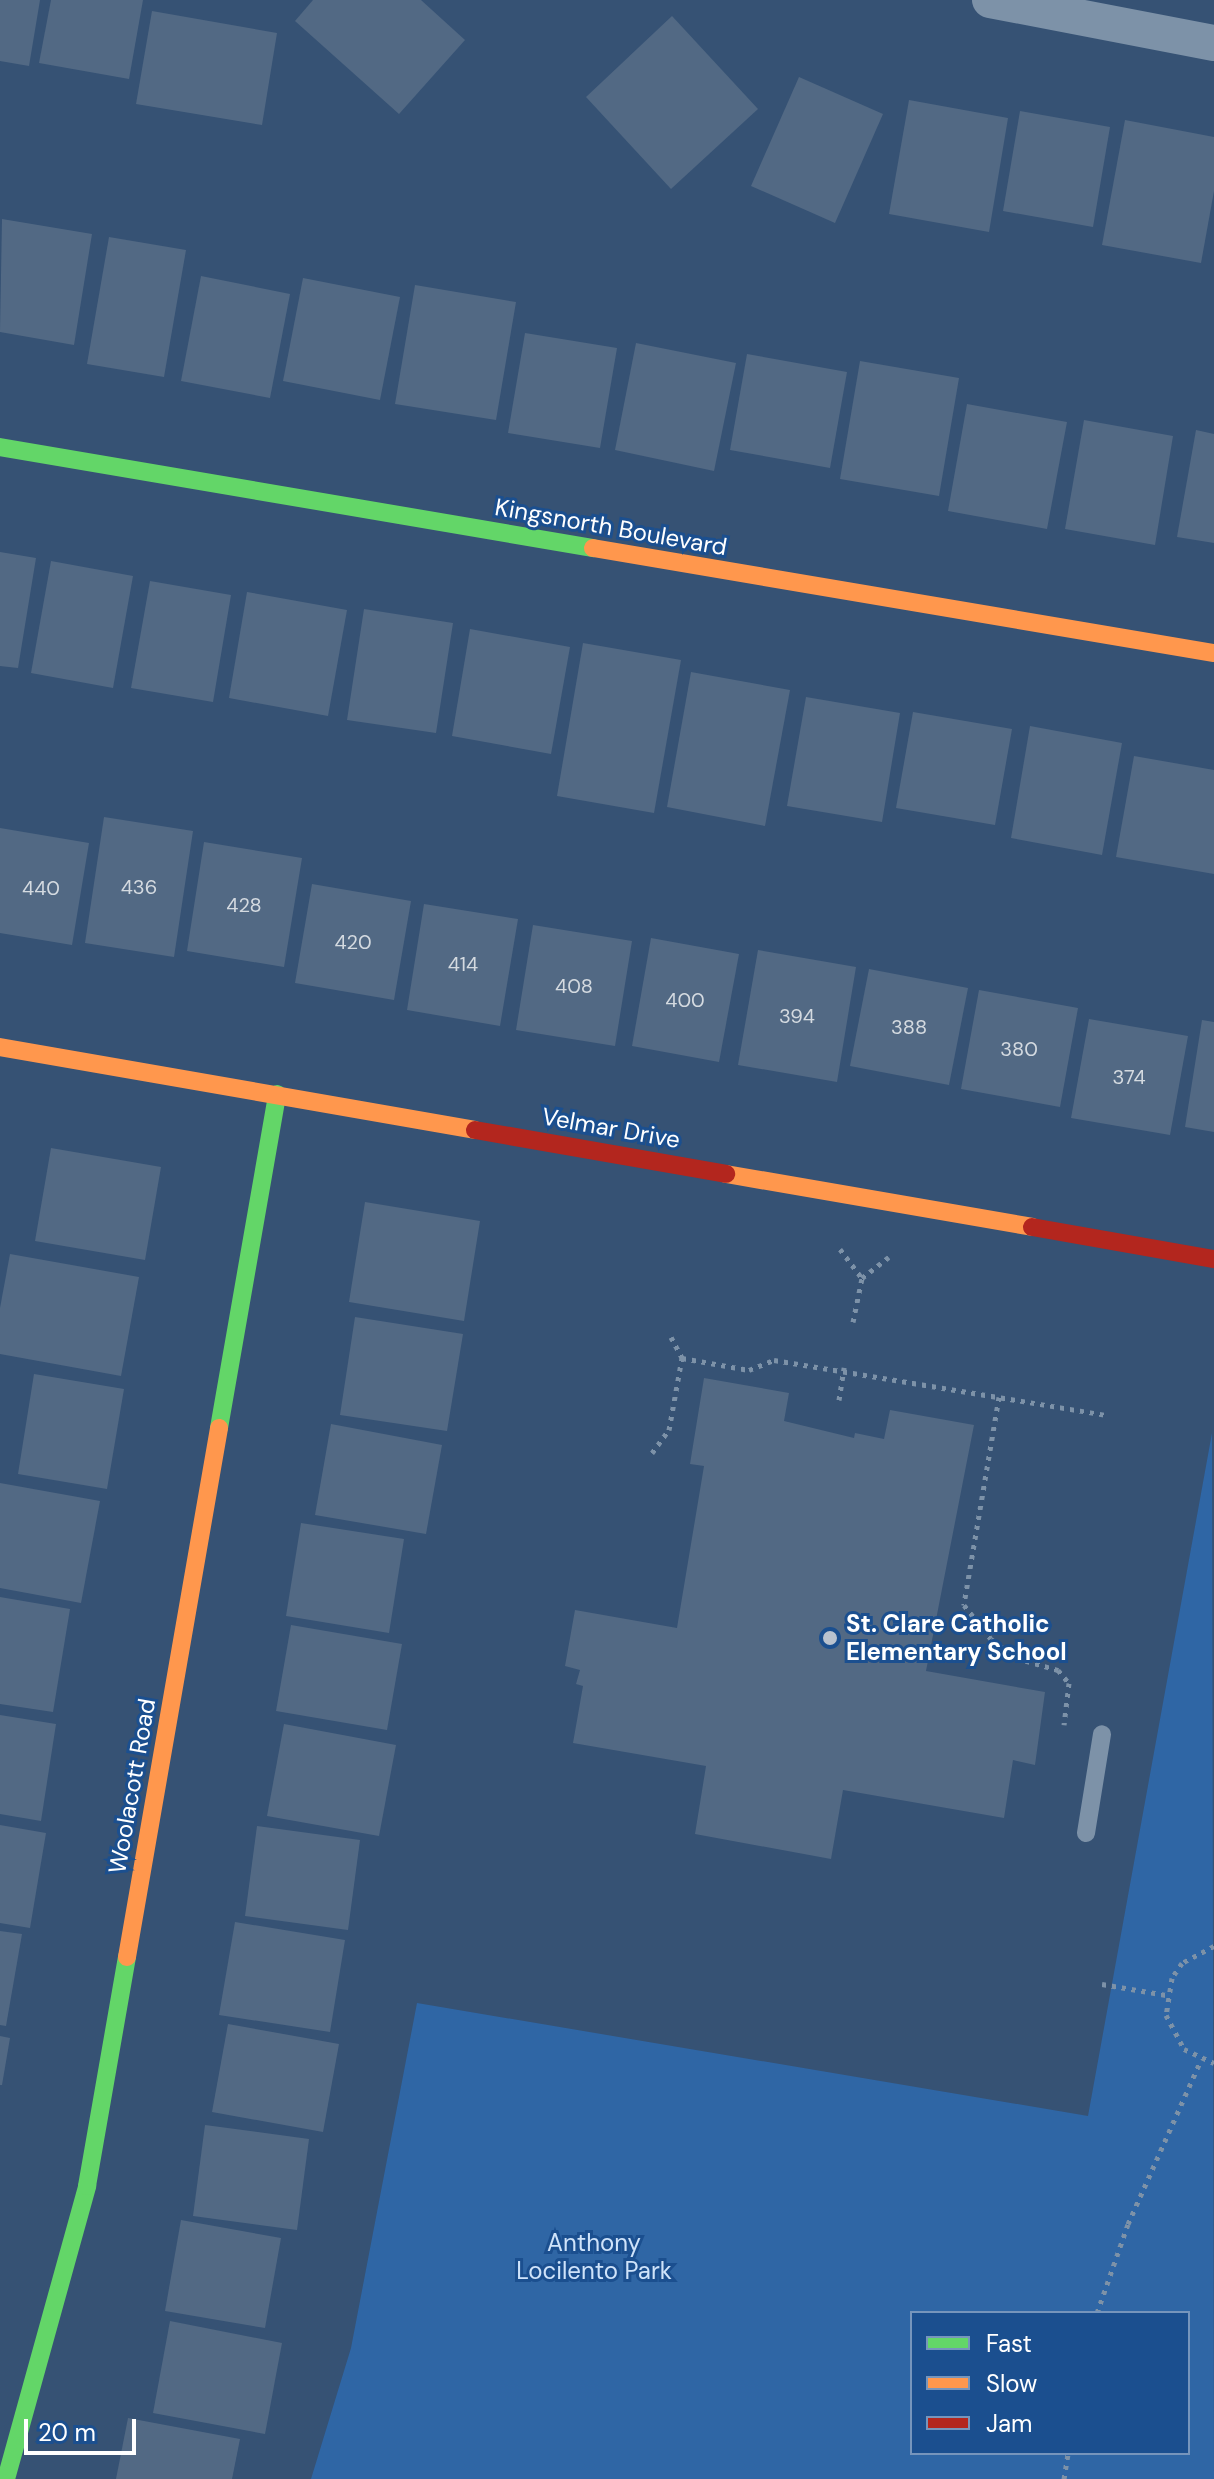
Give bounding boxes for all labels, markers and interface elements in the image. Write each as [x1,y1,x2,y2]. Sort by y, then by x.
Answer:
street label: Kingsnorth Boulevard [493,492,729,562]
house number: 436 [121,875,157,899]
house number: 440 [22,876,60,900]
house number: 428 [226,893,262,917]
house number: 420 [334,930,372,954]
house number: 414 [448,952,478,976]
house number: 408 [555,974,593,998]
house number: 400 [665,988,705,1012]
house number: 394 [779,1004,815,1028]
house number: 388 [891,1015,927,1039]
house number: 380 [1000,1037,1038,1061]
house number: 374 [1112,1065,1146,1089]
street label: Velmar Drive [540,1102,682,1154]
place label: St. Clare Catholic Elementary School [846,1610,1067,1666]
marker: St. Clare Catholic Elementary School [821,1629,839,1647]
street label: Woolacott Road [102,1696,162,1876]
park label: Anthony Locilento Park [516,2229,672,2285]
legend [910,2311,1190,2455]
text: Fast [986,2328,1032,2359]
text: Slow [986,2368,1037,2399]
scale bar [28,2403,140,2453]
text: Jam [986,2408,1032,2439]
text: 20 m [38,2417,96,2448]

